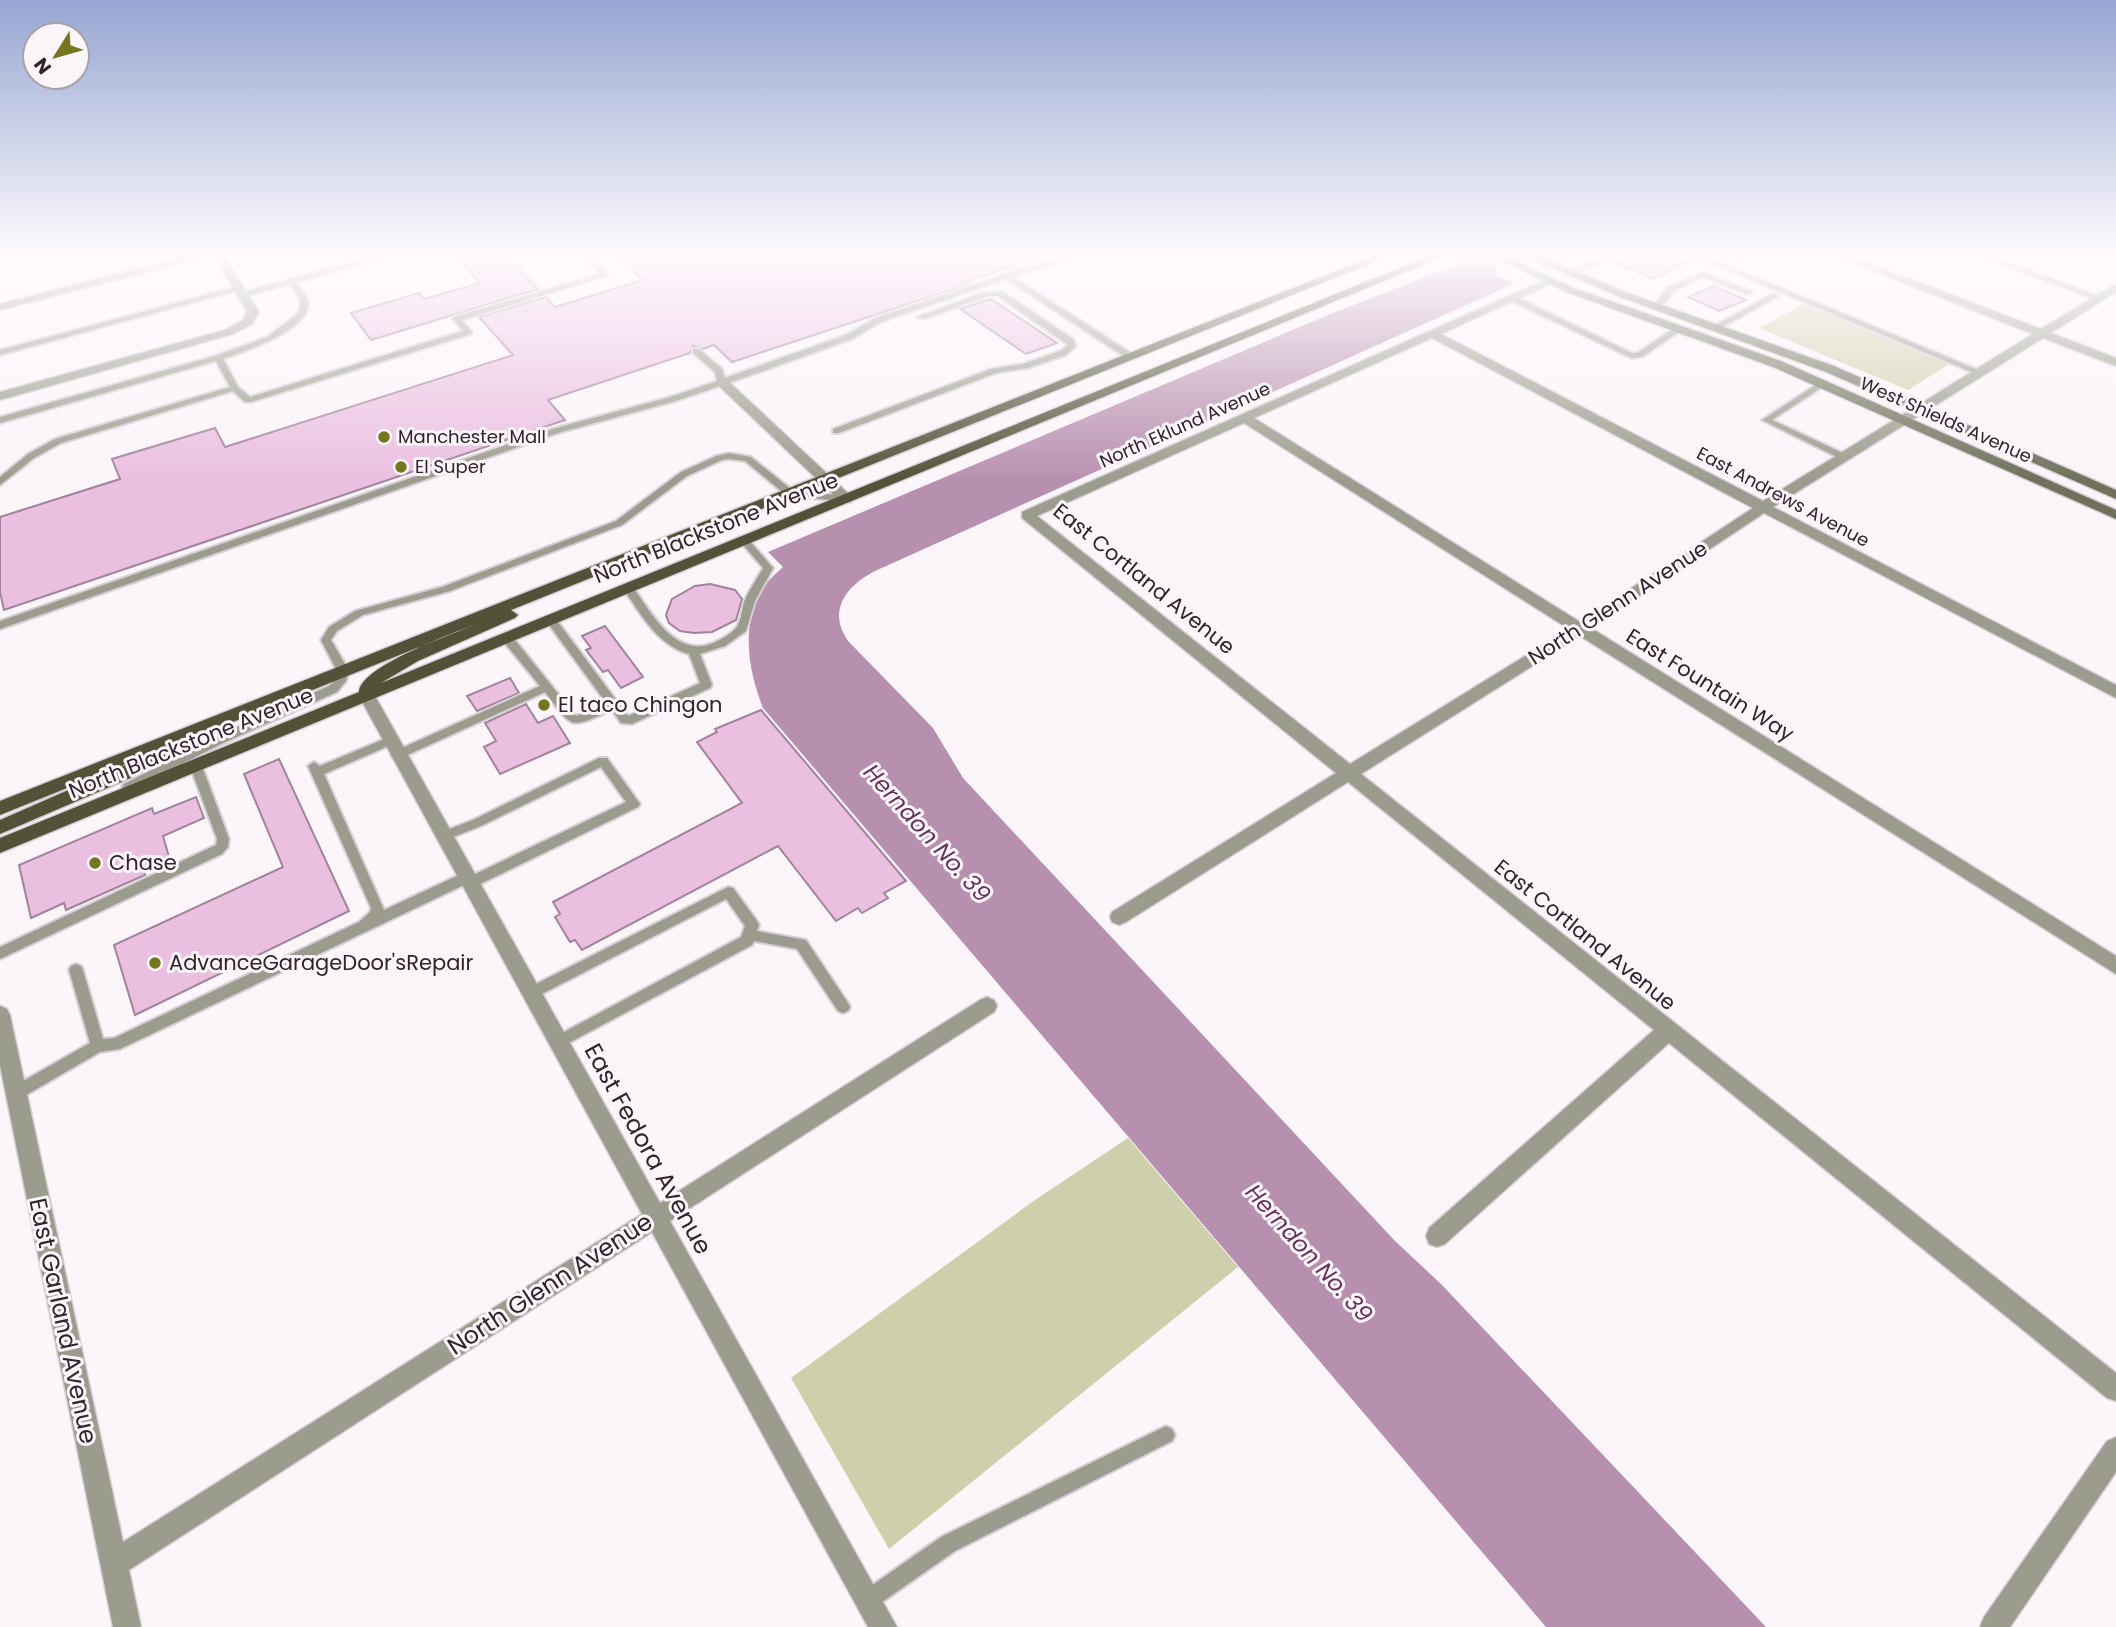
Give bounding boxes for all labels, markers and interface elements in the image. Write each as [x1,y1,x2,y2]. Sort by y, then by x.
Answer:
north arrow [21,21,91,91]
text: N [28,52,58,80]
street label: West Shields Avenue [1856,370,2036,469]
street label: North Eklund Avenue [1096,376,1274,473]
place label: Manchester Mall [398,424,546,449]
marker: Manchester Mall [376,429,392,445]
street label: East Andrews Avenue [1692,440,1874,553]
place label: El Super [415,454,486,479]
marker: El Super [393,459,409,475]
street label: North Blackstone Avenue [589,465,842,590]
street label: East Cortland Avenue [1047,496,1241,661]
street label: North Glenn Avenue [1522,534,1713,672]
street label: East Fountain Way [1621,621,1800,748]
street label: North Blackstone Avenue [64,680,317,805]
place label: El taco Chingon [558,690,723,719]
marker: El taco Chingon [536,697,552,713]
water label: Herndon No. 39 [856,757,998,909]
place label: Chase [109,848,177,877]
street label: East Cortland Avenue [1488,852,1682,1017]
marker: Chase [87,855,103,871]
place label: AdvanceGarageDoor'sRepair [169,948,474,977]
marker: AdvanceGarageDoor'sRepair [147,955,163,971]
street label: East Fedora Avenue [577,1037,720,1260]
water label: Herndon No. 39 [1238,1177,1380,1329]
street label: East Garland Avenue [21,1195,106,1447]
street label: North Glenn Avenue [441,1205,659,1362]

